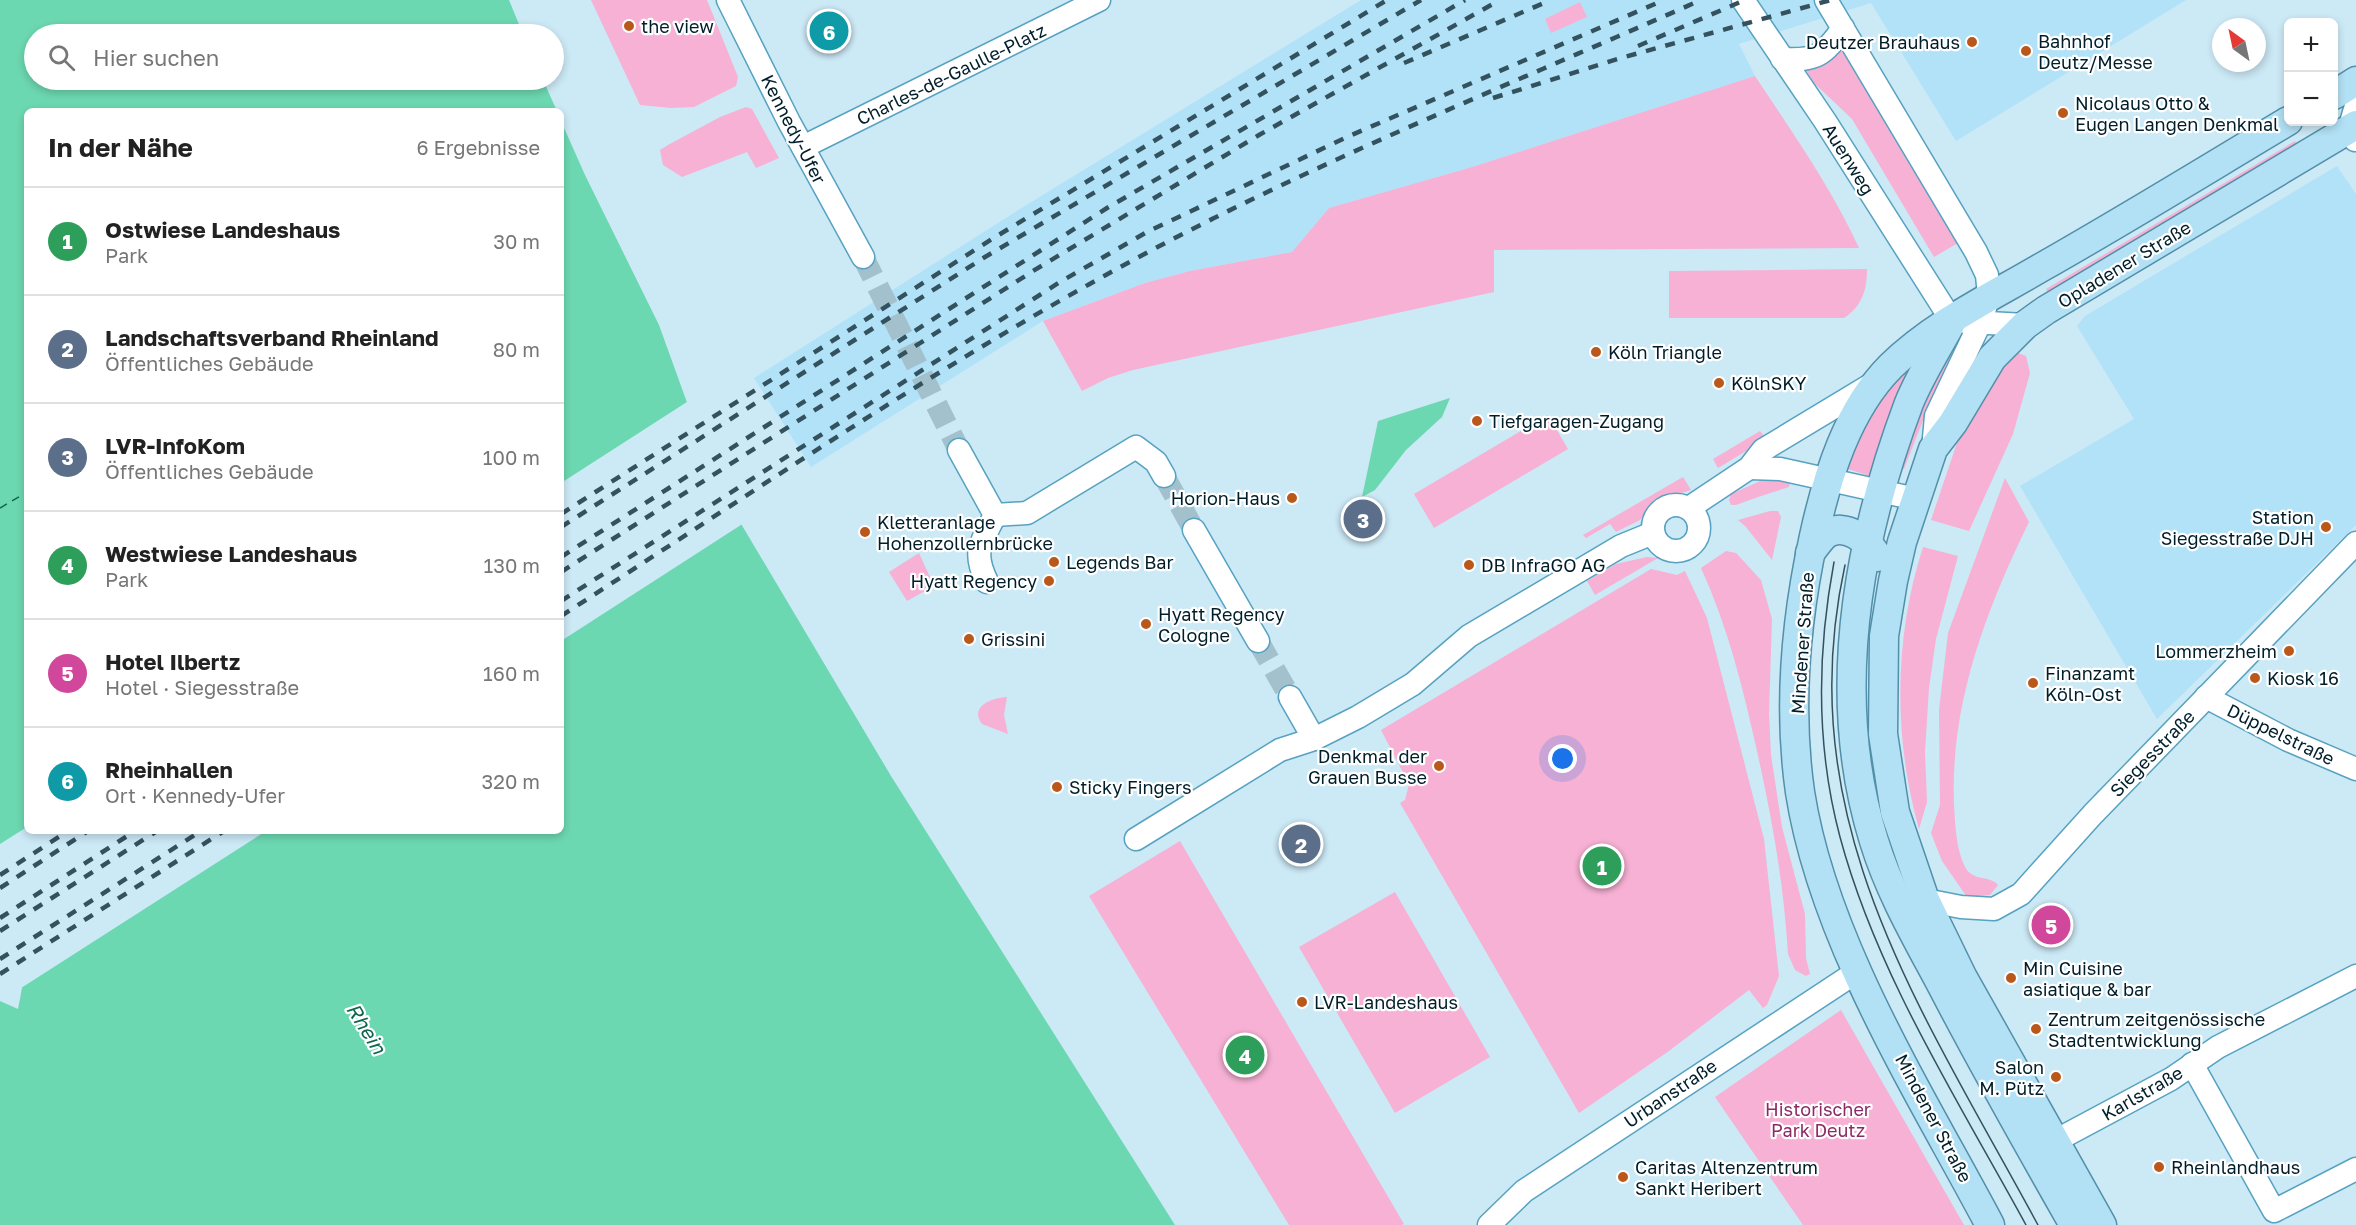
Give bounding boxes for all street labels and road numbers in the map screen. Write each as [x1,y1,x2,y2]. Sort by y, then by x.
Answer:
street label: Charles-de-Gaulle-Platz [853,19,1049,129]
street label: Kennedy-Ufer [757,71,831,187]
street label: Auenweg [1819,119,1879,199]
street label: Opladener Straße [2054,216,2194,312]
street label: Mindener Straße [1786,571,1818,715]
street label: Düppelstraße [2224,699,2338,769]
street label: Siegesstraße [2105,705,2199,801]
street label: Mindener Straße [1891,1050,1977,1186]
street label: Urbanstraße [1619,1054,1721,1132]
street label: Karlstraße [2098,1061,2186,1125]

